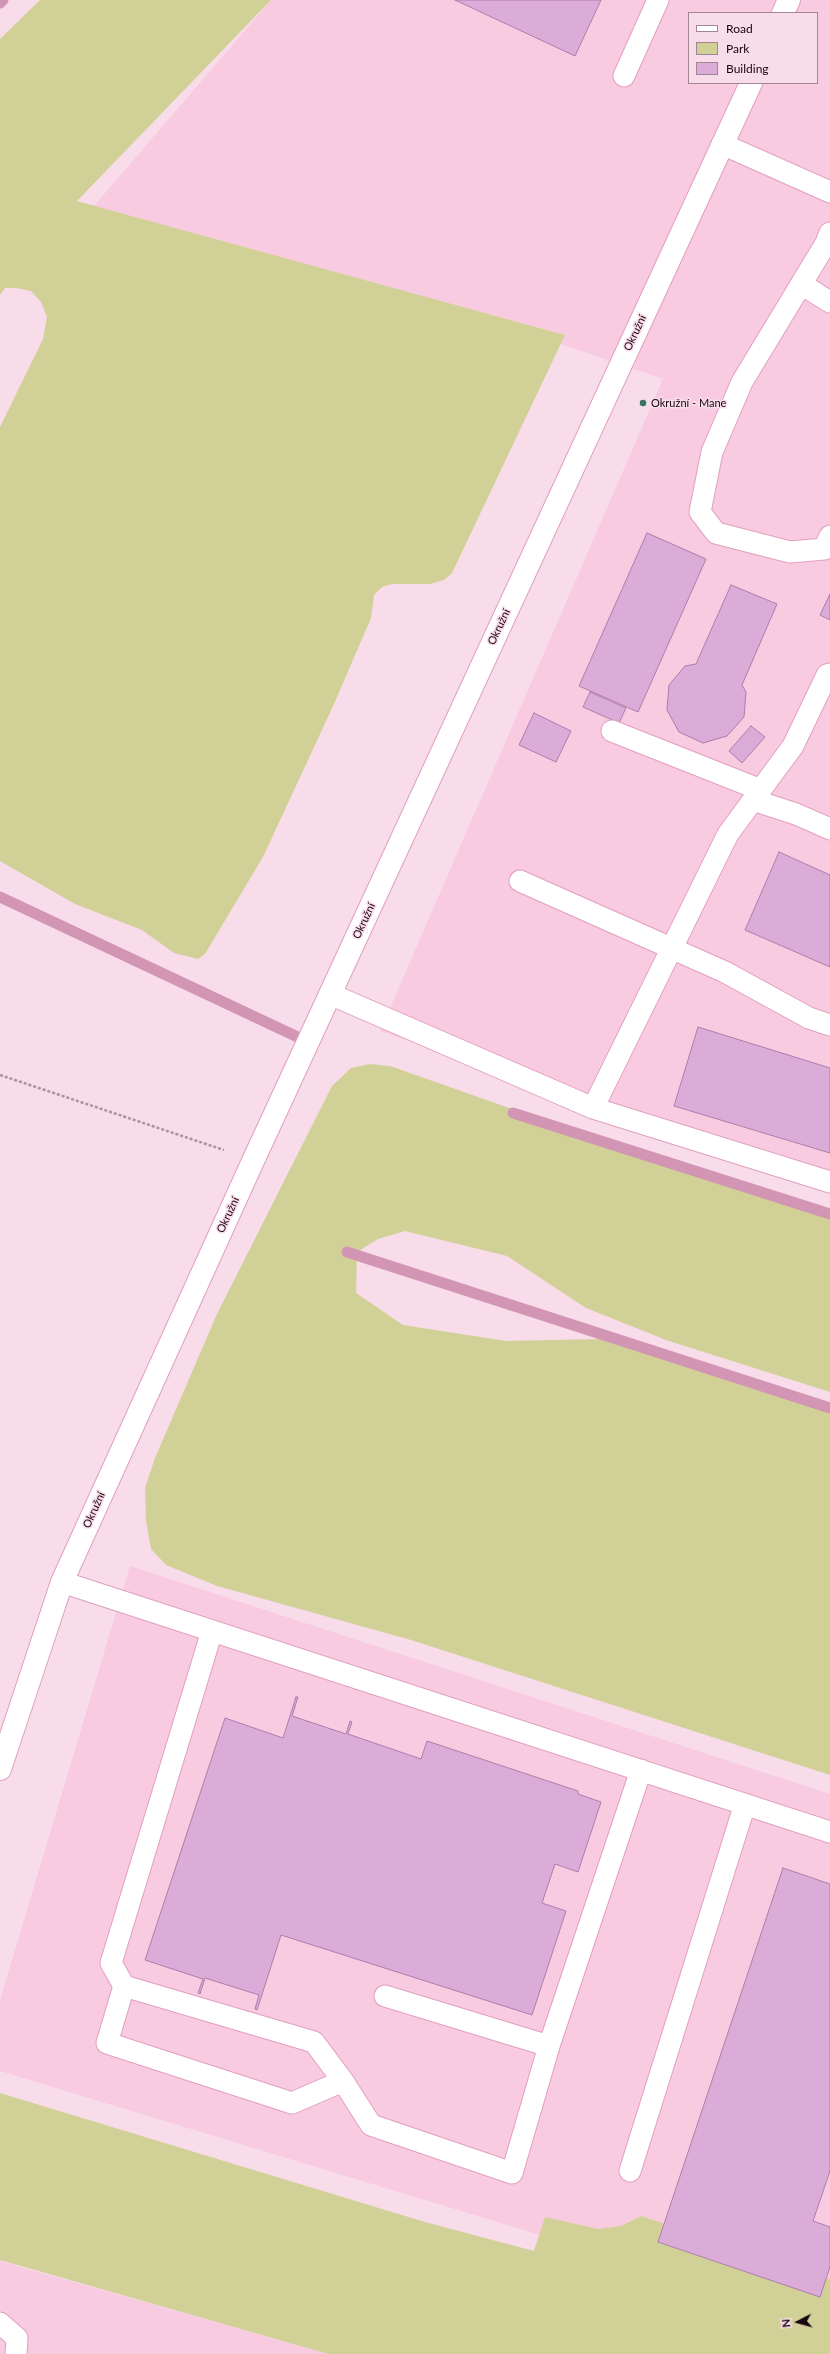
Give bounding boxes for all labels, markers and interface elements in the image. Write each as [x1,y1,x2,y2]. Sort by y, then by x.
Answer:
legend [688,12,818,84]
text: Road [726,21,753,36]
text: Park [726,41,749,56]
text: Building [726,61,769,76]
street label: Okružní [621,313,649,353]
place label: Okružní - Mane [651,396,726,410]
marker: Okružní - Mane [638,398,648,408]
street label: Okružní [485,607,513,647]
street label: Okružní [350,901,378,941]
street label: Okružní [214,1195,242,1235]
street label: Okružní [80,1490,108,1530]
north arrow [778,2302,818,2342]
text: N [779,2318,792,2328]

